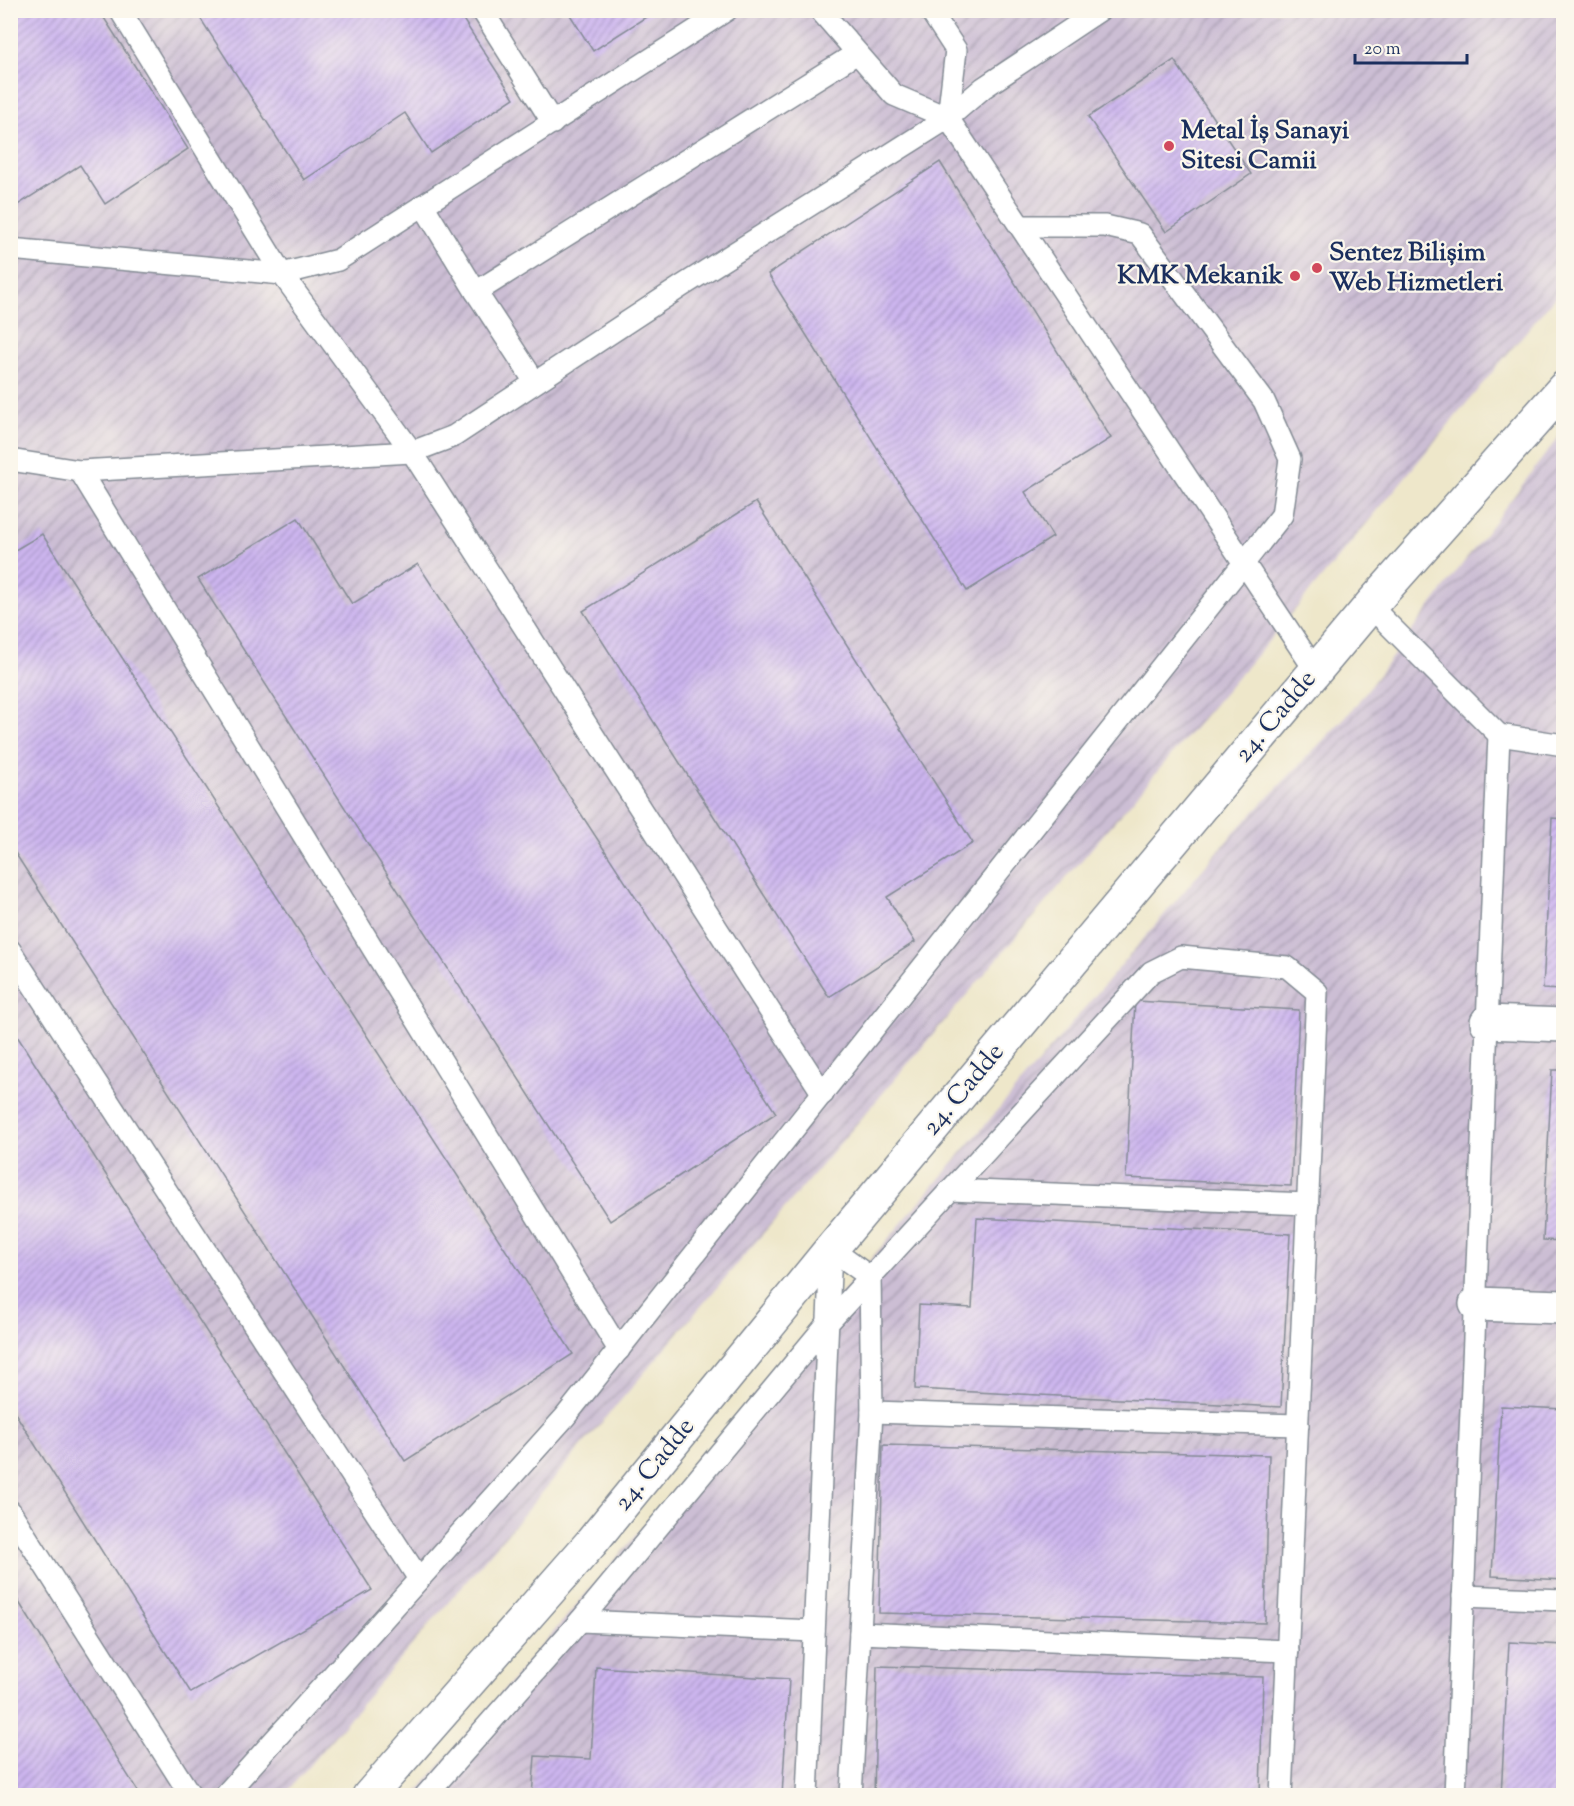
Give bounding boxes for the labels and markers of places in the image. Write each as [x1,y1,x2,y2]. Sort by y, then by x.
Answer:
place label: Metal İş Sanayi Sitesi Camii [1181,113,1350,180]
marker: Metal İş Sanayi Sitesi Camii [1162,139,1176,153]
place label: Sentez Bilişim Web Hizmetleri [1329,235,1504,302]
place label: KMK Mekanik [1117,258,1284,295]
marker: Sentez Bilişim Web Hizmetleri [1310,261,1324,275]
marker: KMK Mekanik [1288,269,1302,283]

